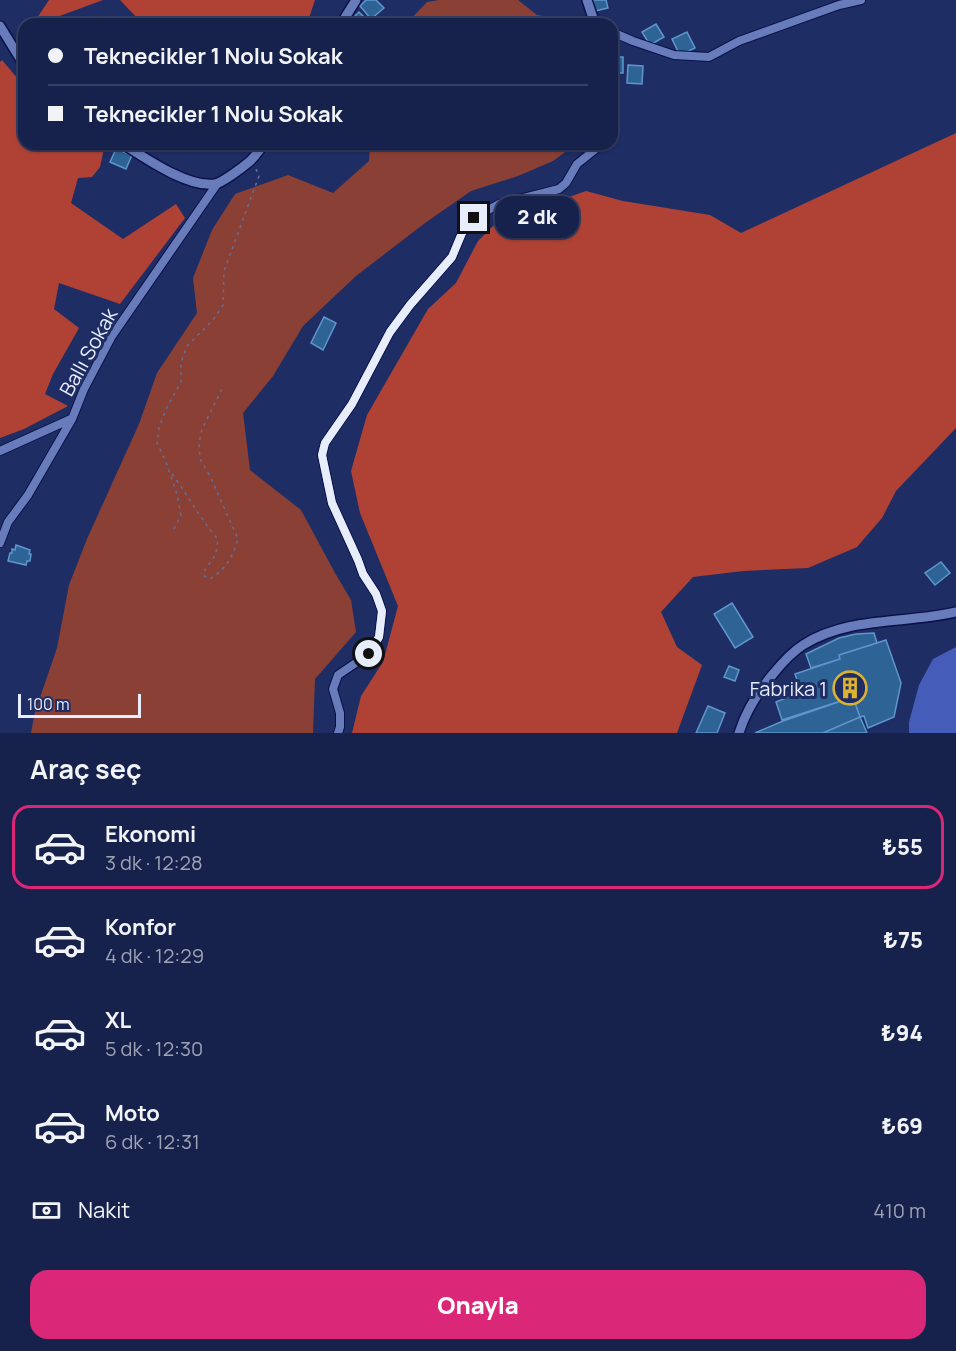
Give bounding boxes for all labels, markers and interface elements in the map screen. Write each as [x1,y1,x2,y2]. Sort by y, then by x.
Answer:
text: Teknecikler 1 Nolu Sokak [84,41,343,71]
text: Teknecikler 1 Nolu Sokak [84,99,343,129]
callout: 2 dk [495,197,579,239]
text: 2 dk [517,203,557,230]
route end [460,204,487,231]
street label: Ballı Sokak [53,302,124,401]
route start [355,640,382,667]
building icon: Fabrika 1 [832,670,868,706]
place label: Fabrika 1 [750,675,827,702]
scale bar [18,691,141,718]
text: 100 m [27,693,70,715]
text: Araç seç [30,750,141,787]
text: Ekonomi [105,819,196,849]
icon: car [33,820,87,874]
text: ₺55 [882,832,923,862]
text: 3 dk · 12:28 [105,849,203,876]
text: Konfor [105,912,176,942]
icon: car [33,913,87,967]
text: ₺75 [883,925,923,955]
text: 4 dk · 12:29 [105,942,204,969]
text: XL [105,1005,131,1035]
icon: car [33,1006,87,1060]
text: ₺94 [881,1018,923,1048]
text: 5 dk · 12:30 [105,1035,203,1062]
text: Moto [105,1098,160,1128]
icon: car [33,1099,87,1153]
text: ₺69 [881,1111,923,1141]
text: 6 dk · 12:31 [105,1128,200,1155]
icon: cash [30,1194,63,1227]
text: Nakit [78,1195,130,1225]
text: 410 m [873,1197,926,1224]
button: Onayla [30,1270,926,1339]

